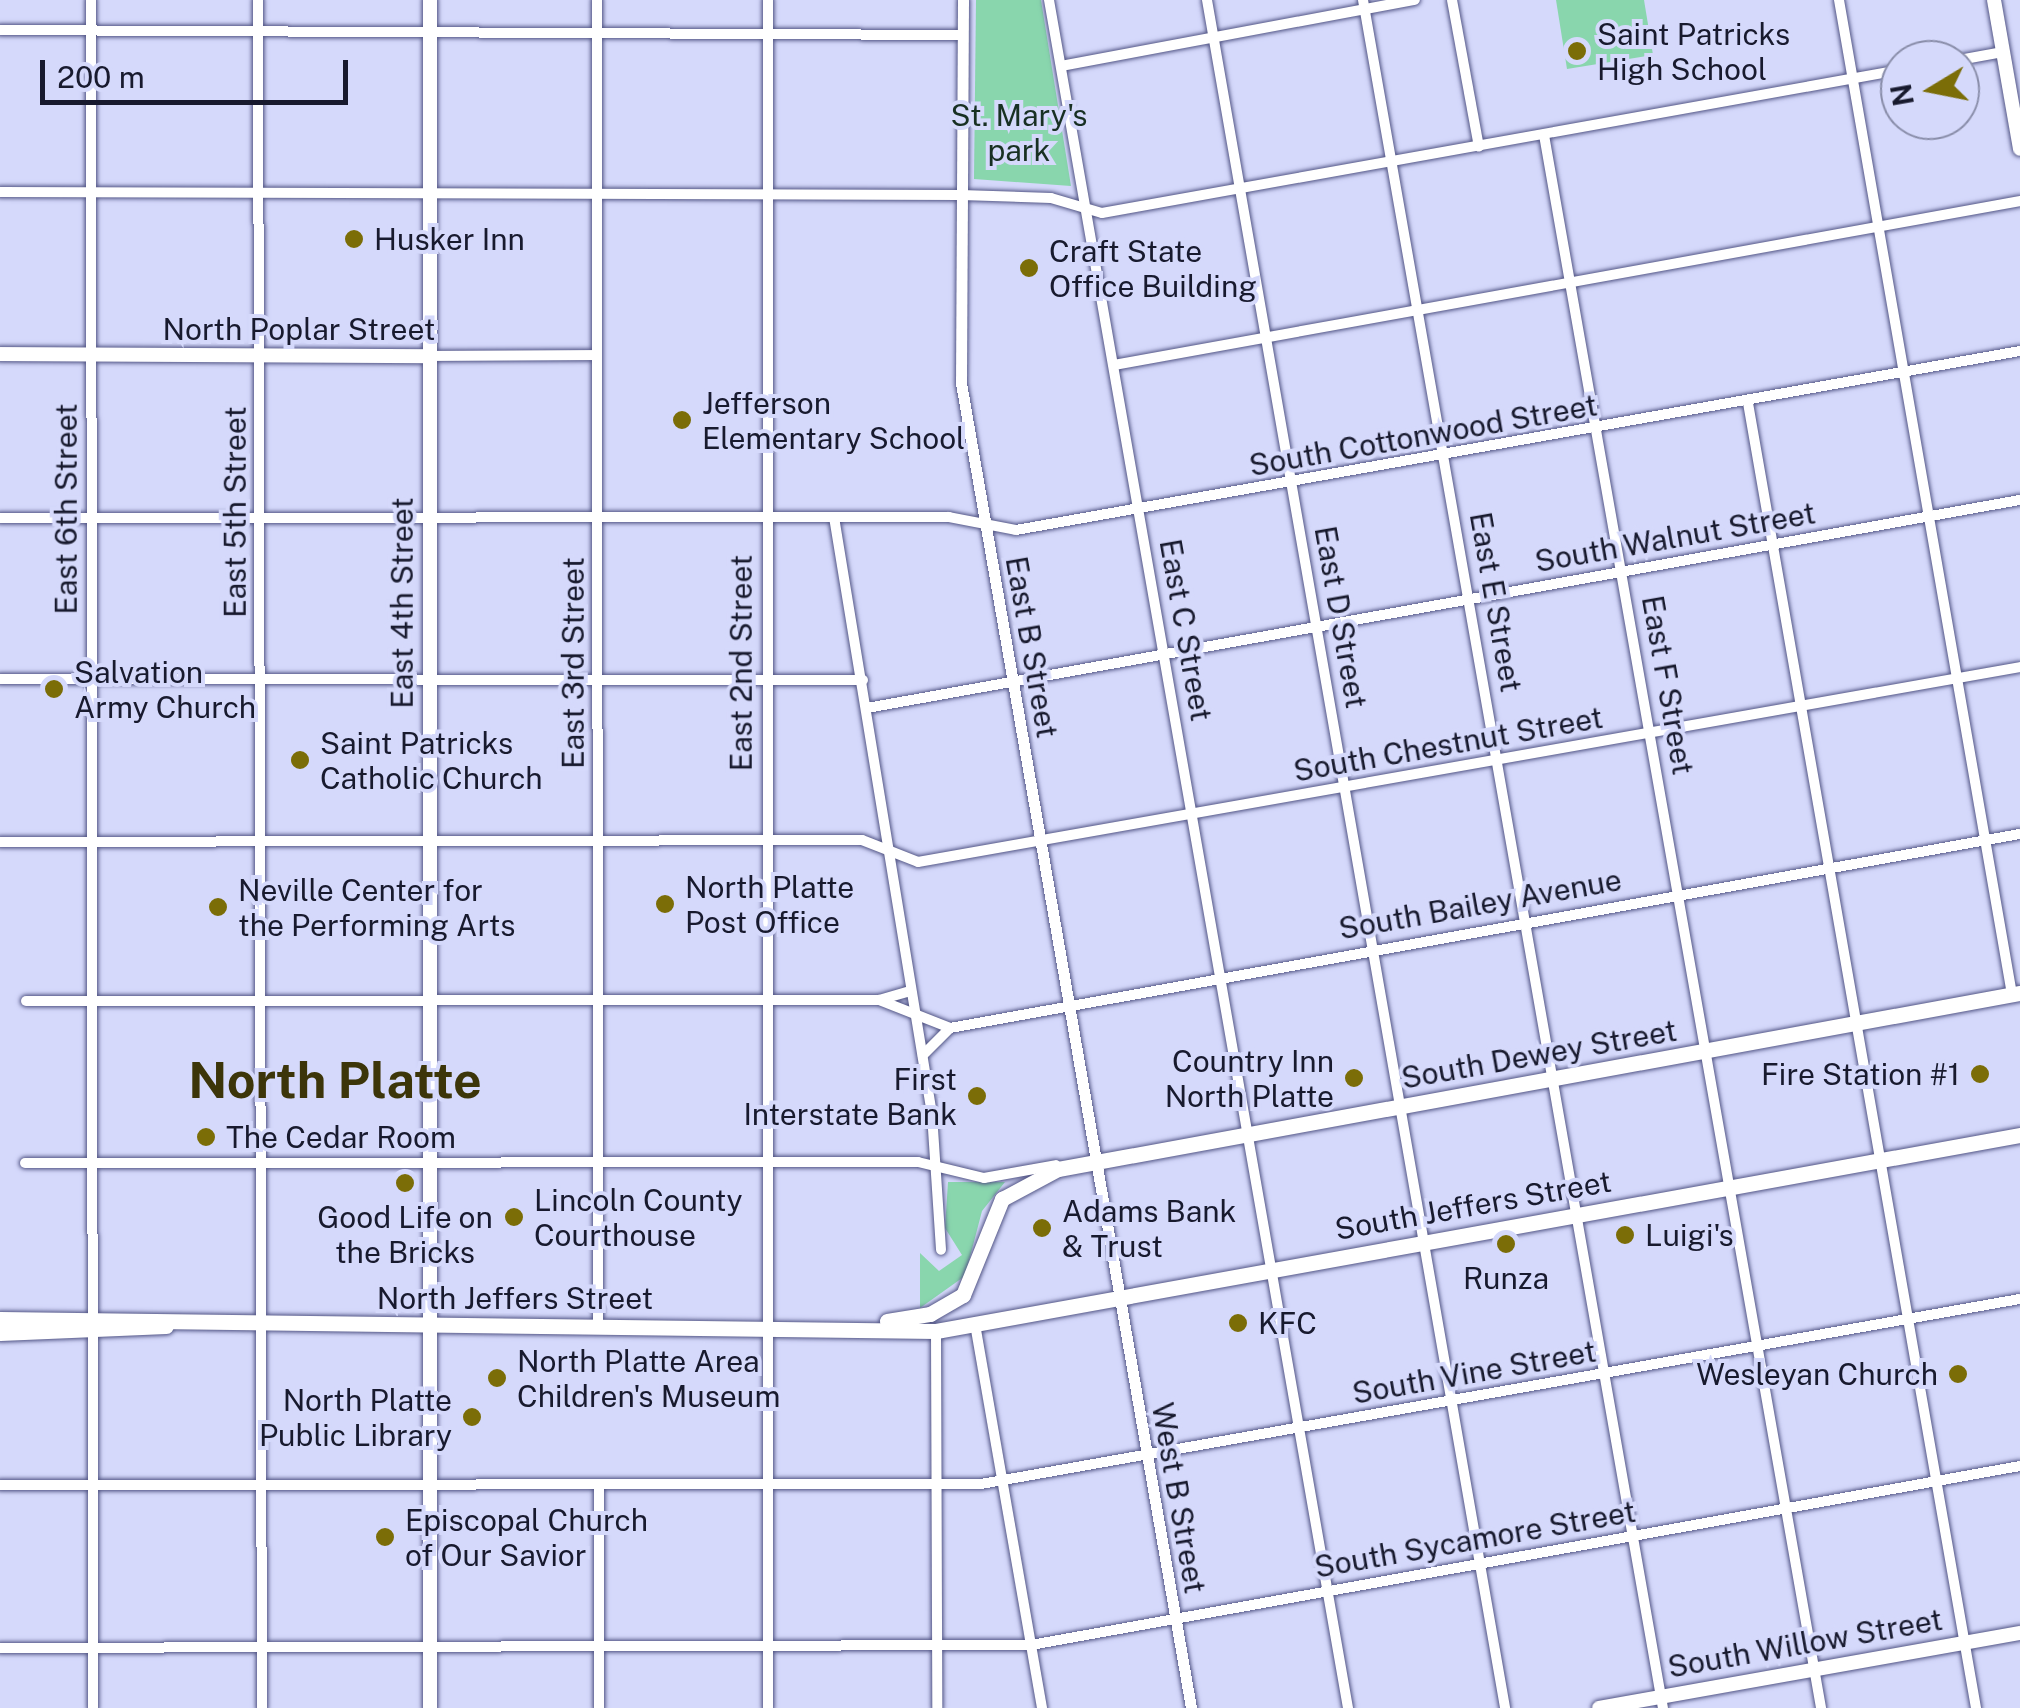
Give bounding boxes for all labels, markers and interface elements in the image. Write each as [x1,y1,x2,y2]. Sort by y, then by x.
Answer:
place label: Saint Patricks High School [1597,16,1790,86]
scale bar [45,40,352,102]
marker: Saint Patricks High School [1566,40,1588,62]
north arrow [1880,40,1980,140]
text: 200 m [57,59,145,95]
text: N [1884,81,1920,109]
park label: St. Mary's park [950,97,1088,168]
place label: Husker Inn [374,221,525,257]
marker: Husker Inn [343,228,365,250]
place label: Craft State Office Building [1049,233,1257,304]
marker: Craft State Office Building [1018,257,1040,279]
street label: North Poplar Street [163,311,435,347]
place label: Jefferson Elementary School [702,385,965,456]
street label: South Cottonwood Street [1246,387,1600,483]
street label: East 6th Street [48,403,84,615]
street label: East 5th Street [217,406,253,618]
marker: Jefferson Elementary School [671,409,693,431]
street label: South Walnut Street [1532,495,1818,579]
street label: East 4th Street [384,497,420,709]
street label: East E Street [1462,509,1530,695]
street label: East D Street [1307,523,1375,711]
street label: East C Street [1152,536,1220,724]
street label: East B Street [998,553,1066,741]
street label: East 2nd Street [723,555,759,771]
street label: East 3rd Street [555,557,591,769]
street label: East F Street [1635,593,1701,777]
place label: Salvation Army Church [74,654,256,724]
marker: Salvation Army Church [43,678,65,700]
street label: South Chestnut Street [1291,699,1605,789]
place label: Saint Patricks Catholic Church [320,725,543,796]
marker: Saint Patricks Catholic Church [289,749,311,771]
street label: South Bailey Avenue [1336,861,1624,947]
place label: North Platte Post Office [685,869,854,940]
place label: Neville Center for the Performing Arts [238,872,516,942]
marker: North Platte Post Office [654,893,676,915]
marker: Neville Center for the Performing Arts [207,896,229,918]
street label: South Dewey Street [1398,1012,1680,1096]
place label: Country Inn North Platte [1165,1043,1334,1114]
district label: North Platte [188,1050,482,1110]
place label: Fire Station #1 [1761,1056,1960,1092]
place label: First Interstate Bank [743,1061,957,1132]
marker: Fire Station #1 [1969,1063,1991,1085]
marker: Country Inn North Platte [1343,1067,1365,1089]
marker: First Interstate Bank [966,1085,988,1107]
place label: The Cedar Room [226,1119,456,1155]
marker: The Cedar Room [195,1126,217,1148]
street label: South Jeffers Street [1332,1163,1614,1247]
marker: Good Life on the Bricks [394,1172,416,1194]
place label: Lincoln County Courthouse [534,1182,742,1252]
place label: Adams Bank & Trust [1062,1193,1237,1264]
place label: Good Life on the Bricks [317,1199,493,1270]
marker: Lincoln County Courthouse [503,1206,525,1228]
marker: Adams Bank & Trust [1031,1217,1053,1239]
place label: Luigi's [1645,1217,1734,1253]
marker: Luigi's [1614,1224,1636,1246]
marker: Runza [1495,1233,1517,1255]
place label: Runza [1463,1260,1549,1296]
street label: North Jeffers Street [377,1280,653,1316]
place label: KFC [1258,1305,1317,1341]
marker: KFC [1227,1312,1249,1334]
street label: South Vine Street [1349,1333,1599,1411]
place label: North Platte Area Children's Museum [517,1343,780,1414]
place label: Wesleyan Church [1696,1356,1938,1392]
marker: Wesleyan Church [1947,1363,1969,1385]
marker: North Platte Area Children's Museum [486,1367,508,1389]
place label: North Platte Public Library [259,1382,452,1452]
street label: West B Street [1145,1400,1213,1596]
marker: North Platte Public Library [461,1406,483,1428]
street label: South Sycamore Street [1311,1493,1639,1585]
place label: Episcopal Church of Our Savior [405,1502,648,1572]
marker: Episcopal Church of Our Savior [374,1526,396,1548]
street label: South Willow Street [1665,1601,1945,1685]

